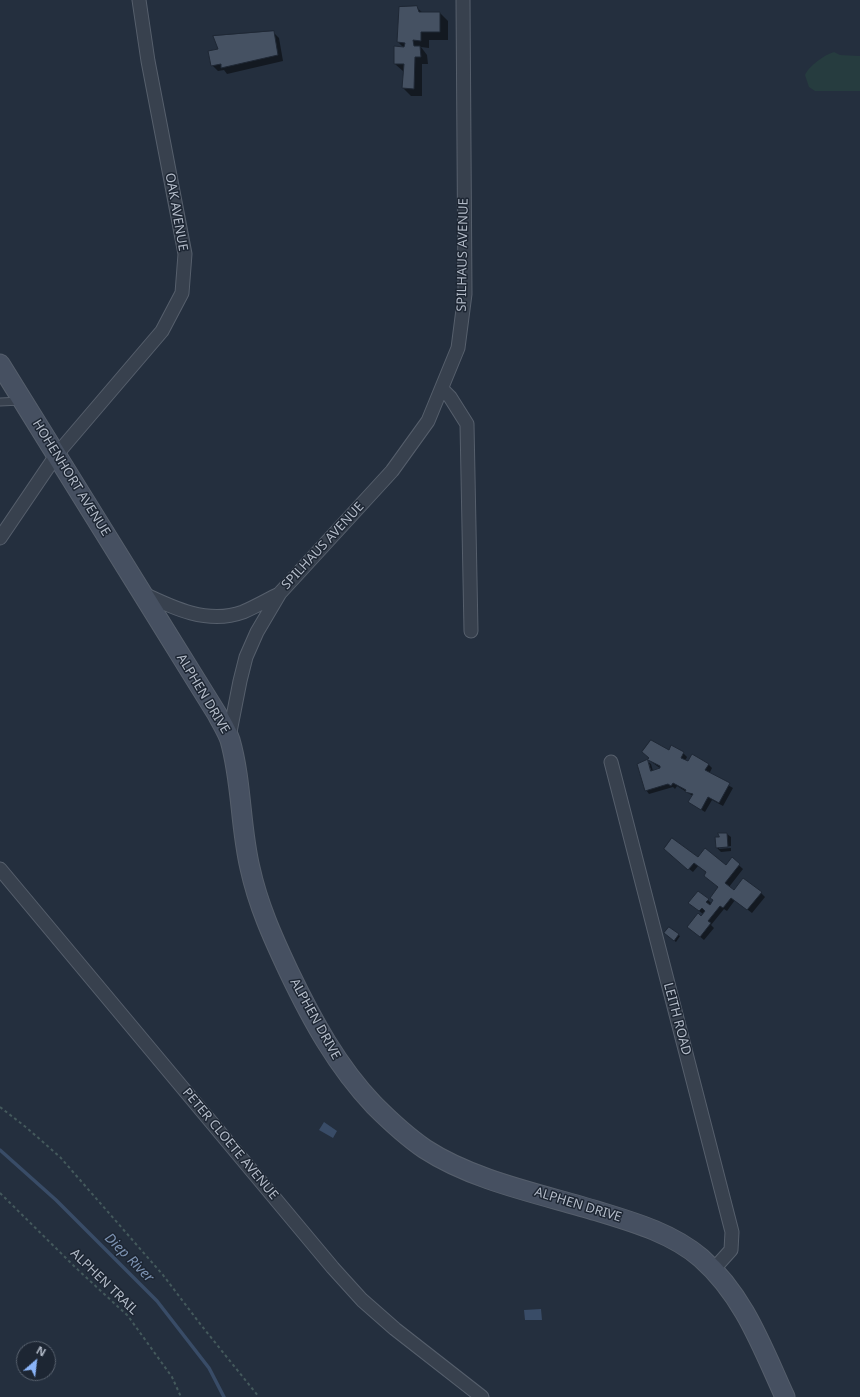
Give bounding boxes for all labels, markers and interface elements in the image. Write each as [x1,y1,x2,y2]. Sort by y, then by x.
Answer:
street label: OAK AVENUE [161,172,191,252]
street label: SPILHAUS AVENUE [454,198,472,312]
street label: HOHENHORT AVENUE [29,417,113,539]
street label: SPILHAUS AVENUE [279,499,367,593]
street label: ALPHEN DRIVE [173,651,233,737]
street label: ALPHEN DRIVE [286,976,344,1062]
street label: LEITH ROAD [660,981,694,1057]
street label: PETER CLOETE AVENUE [179,1085,281,1203]
street label: ALPHEN DRIVE [533,1184,623,1226]
water label: Diep River [101,1230,157,1286]
street label: ALPHEN TRAIL [67,1246,141,1318]
north arrow [16,1341,56,1381]
text: N [34,1342,49,1360]

